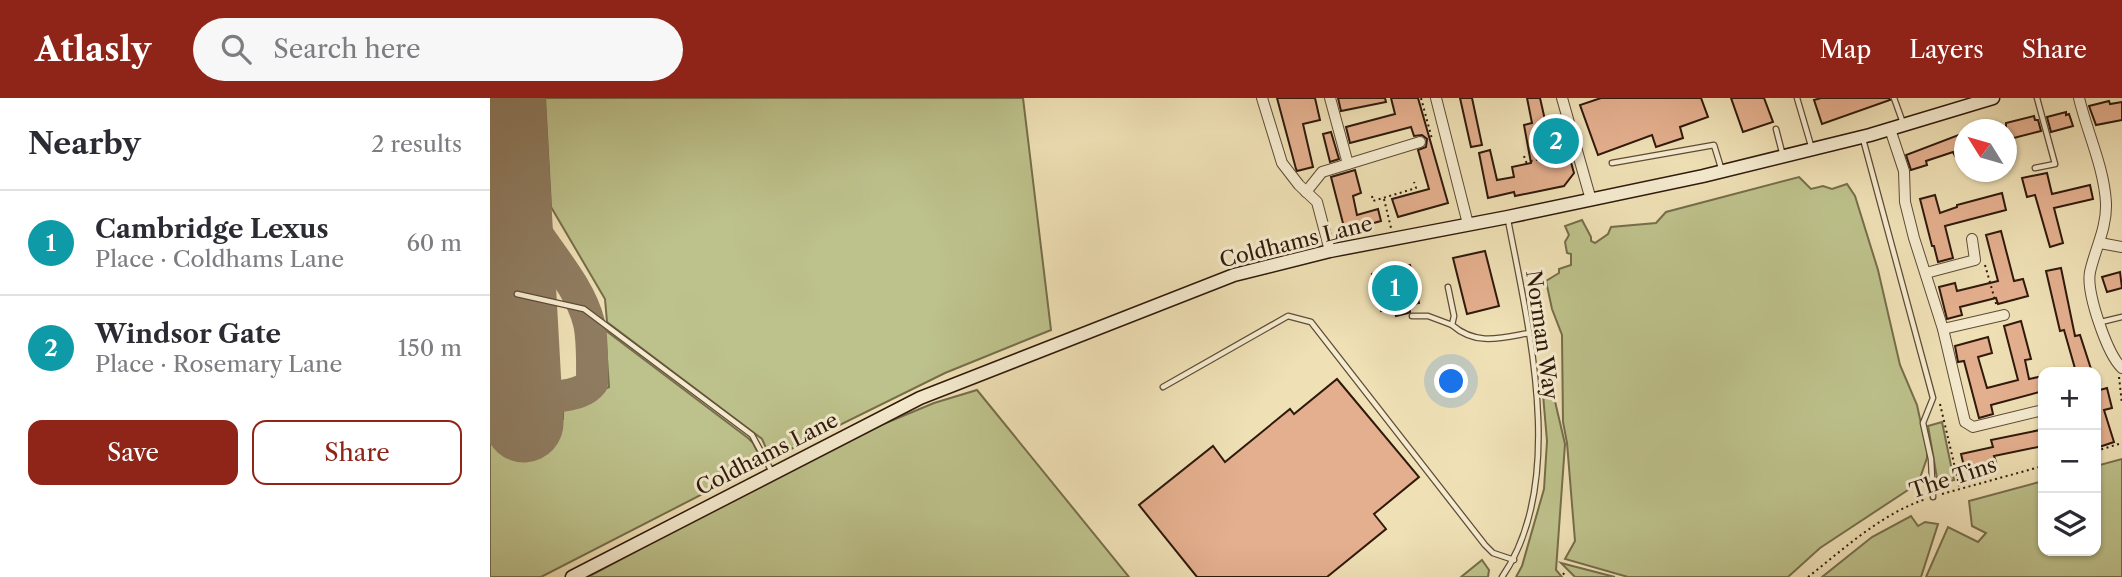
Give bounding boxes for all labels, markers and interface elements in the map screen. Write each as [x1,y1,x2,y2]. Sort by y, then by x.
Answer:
search box [193,18,683,81]
text: Atlasly [35,29,151,70]
icon: search [217,30,255,68]
text: Search here [273,33,420,65]
text: Map [1820,35,1871,64]
text: Layers [1909,35,1984,64]
text: Share [2022,35,2087,64]
pin: 2 [1533,115,1579,167]
north arrow [1954,119,2017,182]
text: Nearby [28,125,141,162]
text: 2 results [371,130,462,158]
street label: Coldhams Lane [1217,210,1375,273]
text: Cambridge Lexus [95,213,329,245]
text: 1 [46,229,56,257]
text: 60 m [406,229,462,257]
text: Place · Coldhams Lane [95,245,344,273]
pin: 1 [1372,262,1418,314]
street label: Norman Way [1521,269,1564,402]
text: Windsor Gate [95,318,281,350]
text: 2 [44,334,58,362]
text: 150 m [398,334,462,362]
text: Place · Rosemary Lane [95,350,342,378]
your location [1434,364,1468,398]
map controls [2038,367,2101,556]
button: + [2038,367,2101,430]
street label: Coldhams Lane [691,407,842,500]
button: Save [28,420,238,485]
button: Share [252,420,462,485]
button: − [2038,430,2101,493]
street label: The Tins [1906,452,1999,503]
button: layers [2038,493,2101,556]

